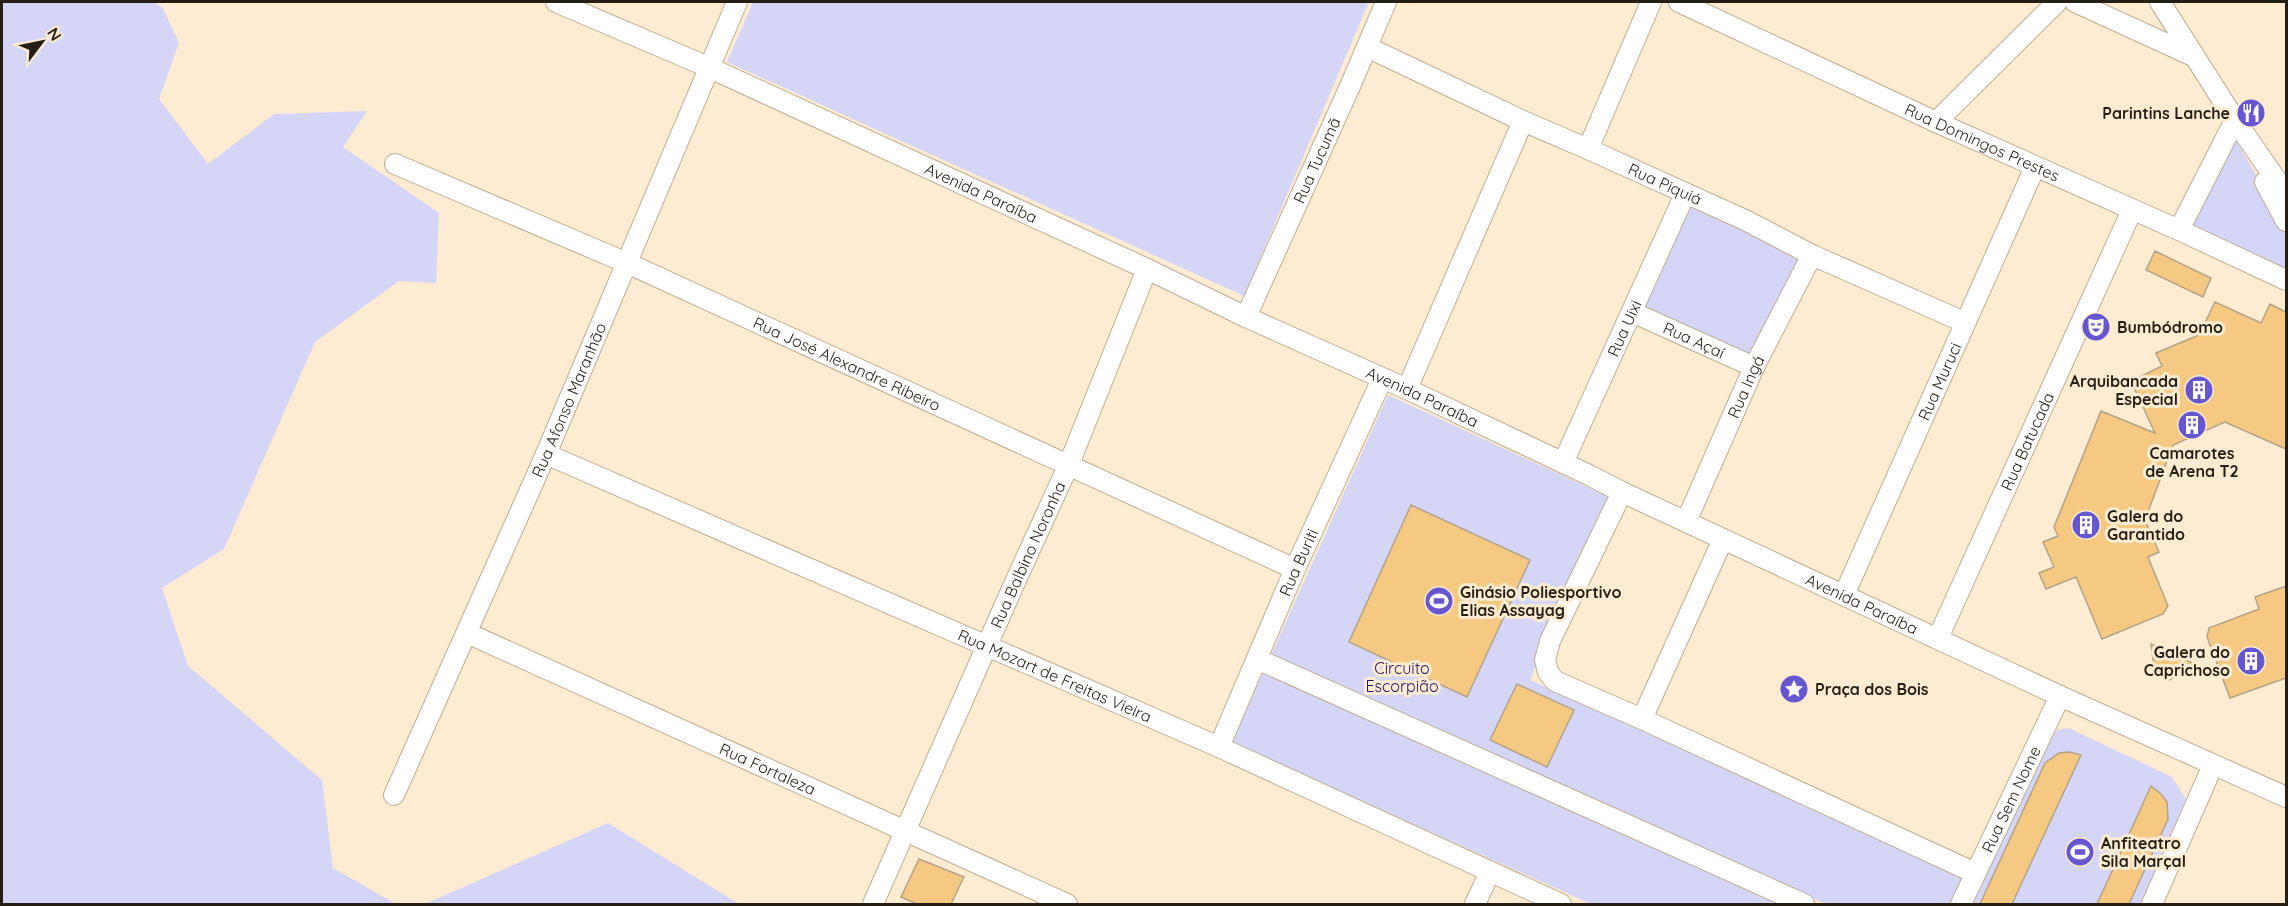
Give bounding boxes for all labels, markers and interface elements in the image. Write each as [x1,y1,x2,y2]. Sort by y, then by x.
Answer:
north arrow [12,12,72,72]
text: N [43,24,66,44]
restaurant icon: Parintins Lanche [2235,97,2267,129]
street label: Rua Domingos Prestes [1902,99,2063,186]
place label: Parintins Lanche [2102,103,2230,123]
street label: Rua Tucumã [1289,114,1345,206]
street label: Avenida Paraíba [922,158,1041,227]
street label: Rua Piquiá [1625,159,1705,209]
street label: Rua Uixi [1603,297,1646,360]
theatre icon: Bumbódromo [2080,311,2112,343]
street label: Rua José Alexandre Ribeiro [750,312,944,415]
street label: Rua Açaí [1660,317,1728,363]
place label: Bumbódromo [2117,317,2223,337]
street label: Rua Afonso Maranhão [527,320,610,480]
street label: Rua Muruci [1913,339,1965,423]
street label: Rua Ingá [1723,352,1768,421]
street label: Avenida Paraíba [1363,362,1482,431]
place label: Arquibancada Especial [2070,371,2178,409]
building icon: Arquibancada Especial [2183,374,2215,406]
street label: Rua Batucada [1996,389,2058,494]
building icon: Camarotes de Arena T2 [2176,409,2208,441]
place label: Camarotes de Arena T2 [2145,443,2239,481]
street label: Rua Balbino Noronha [986,478,1070,631]
place label: Galera do Garantido [2107,506,2185,544]
building icon: Galera do Garantido [2070,509,2102,541]
street label: Rua Buriti [1275,525,1322,599]
street label: Avenida Paraíba [1803,569,1921,638]
place label: Ginásio Poliesportivo Elias Assayag [1460,582,1621,620]
sports icon: Ginásio Poliesportivo Elias Assayag [1423,585,1455,617]
street label: Rua Mozart de Freitas Vieira [955,625,1155,727]
place label: Galera do Caprichoso [2144,642,2230,680]
building icon: Galera do Caprichoso [2235,645,2267,677]
park label: Circuito Escorpião [1365,658,1439,696]
place icon: Praça dos Bois [1778,673,1810,705]
place label: Praça dos Bois [1815,679,1929,699]
street label: Rua Fortaleza [716,738,819,799]
street label: Rua Sem Nome [1977,743,2045,856]
place label: Anfiteatro Sila Marçal [2101,833,2186,871]
sports icon: Anfiteatro Sila Marçal [2064,836,2096,868]

